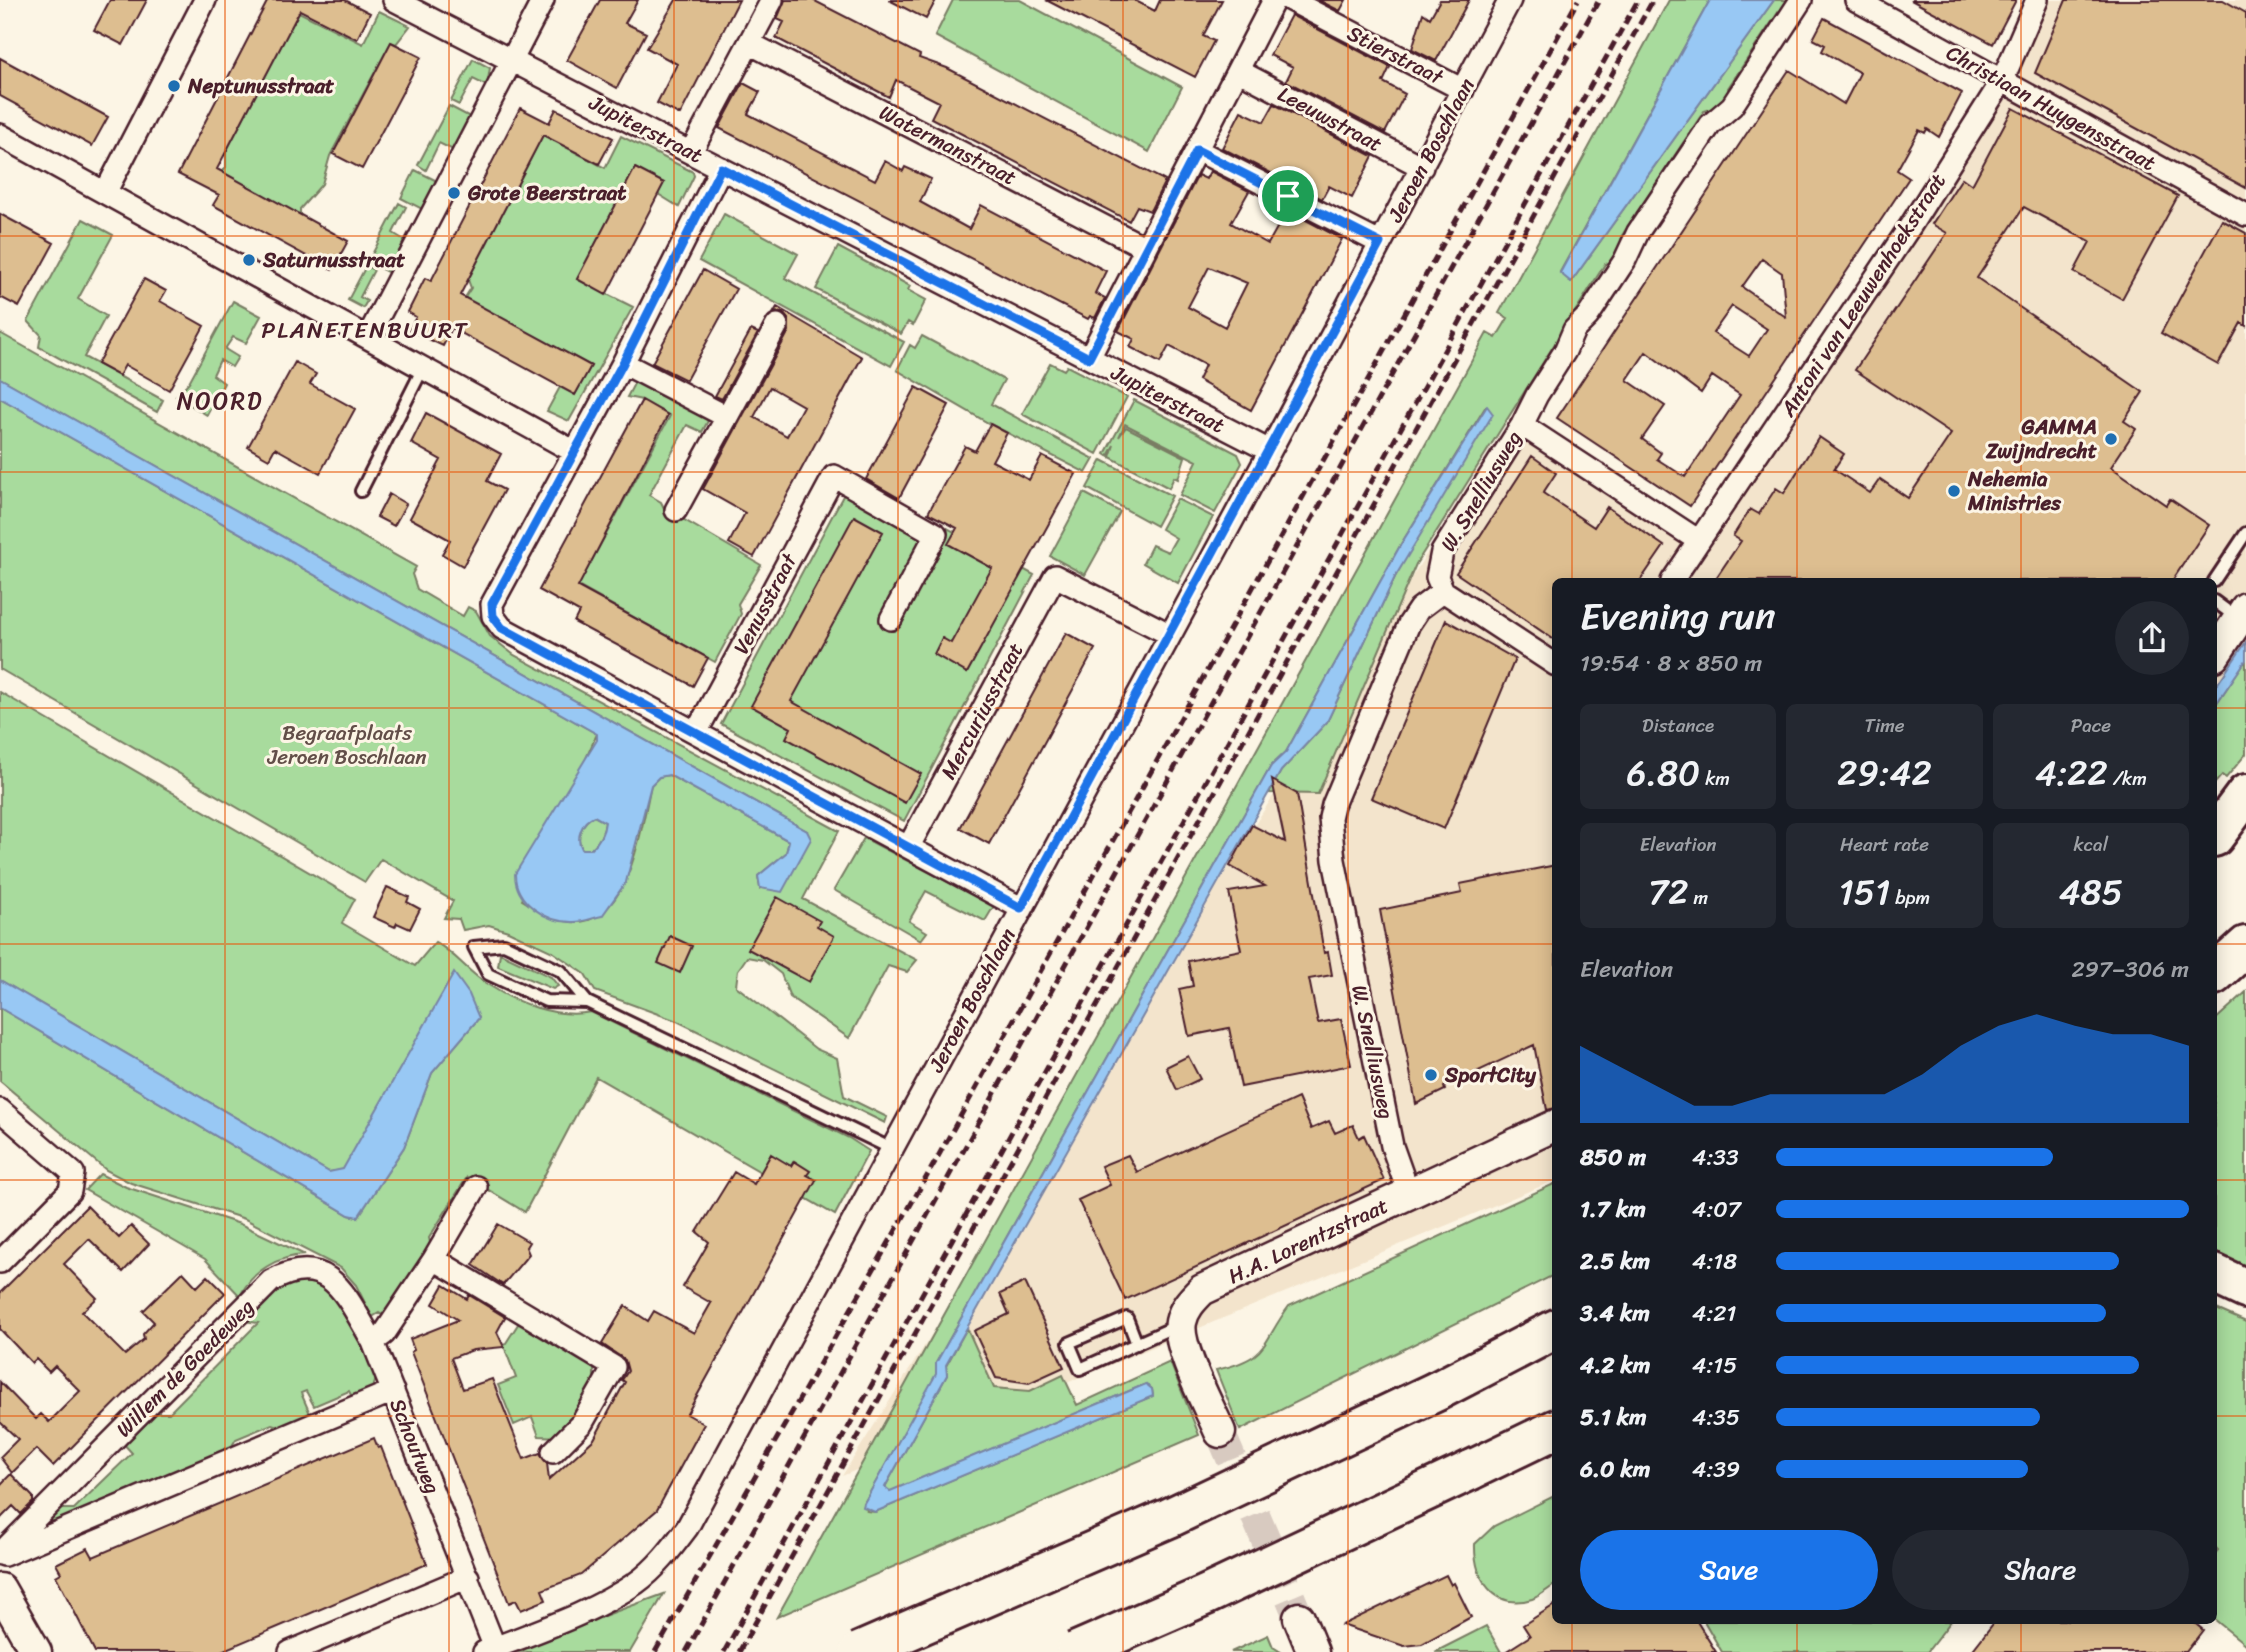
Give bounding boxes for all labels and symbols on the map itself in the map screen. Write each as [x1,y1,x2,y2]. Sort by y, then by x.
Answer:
street label: Stierstraat [1340,15,1451,96]
street label: Christiaan Huygensstraat [1939,34,2163,182]
place label: Neptunusstraat [187,67,335,105]
street label: Jeroen Boschlaan [1376,71,1485,230]
street label: Leeuwstraat [1271,75,1389,163]
marker: Neptunusstraat [166,78,182,94]
street label: Jupiterstraat [581,84,710,174]
street label: Watermanstraat [872,94,1024,196]
street label: Antoni van Leeuwenhoekstraat [1769,165,1956,425]
pin [1258,166,1318,226]
place label: Grote Beerstraat [467,174,627,212]
marker: Grote Beerstraat [446,185,462,201]
place label: Saturnusstraat [262,241,406,279]
marker: Saturnusstraat [241,252,257,268]
district label: PLANETENBUURT [261,310,469,351]
street label: Jupiterstraat [1103,354,1232,444]
district label: NOORD [177,380,263,422]
place label: GAMMA Zwijndrecht [1985,408,2098,470]
street label: W. Snelliusweg [1430,423,1532,559]
marker: GAMMA Zwijndrecht [2103,431,2119,447]
place label: Nehemia Ministries [1967,460,2061,522]
marker: Nehemia Ministries [1946,483,1962,499]
street label: Venusstraat [722,545,808,661]
street label: Mercuriusstraat [930,636,1034,786]
park label: Begraafplaats Jeroen Boschlaan [266,714,427,776]
street label: Jeroen Boschlaan [917,921,1026,1080]
street label: W. Snelliusweg [1340,981,1406,1123]
place label: SportCity [1444,1056,1537,1094]
marker: SportCity [1423,1067,1439,1083]
street label: H.A. Lorentzstraat [1221,1187,1395,1295]
street label: Willem de Goedeweg [106,1289,264,1447]
street label: Schoutweg [379,1392,452,1500]

